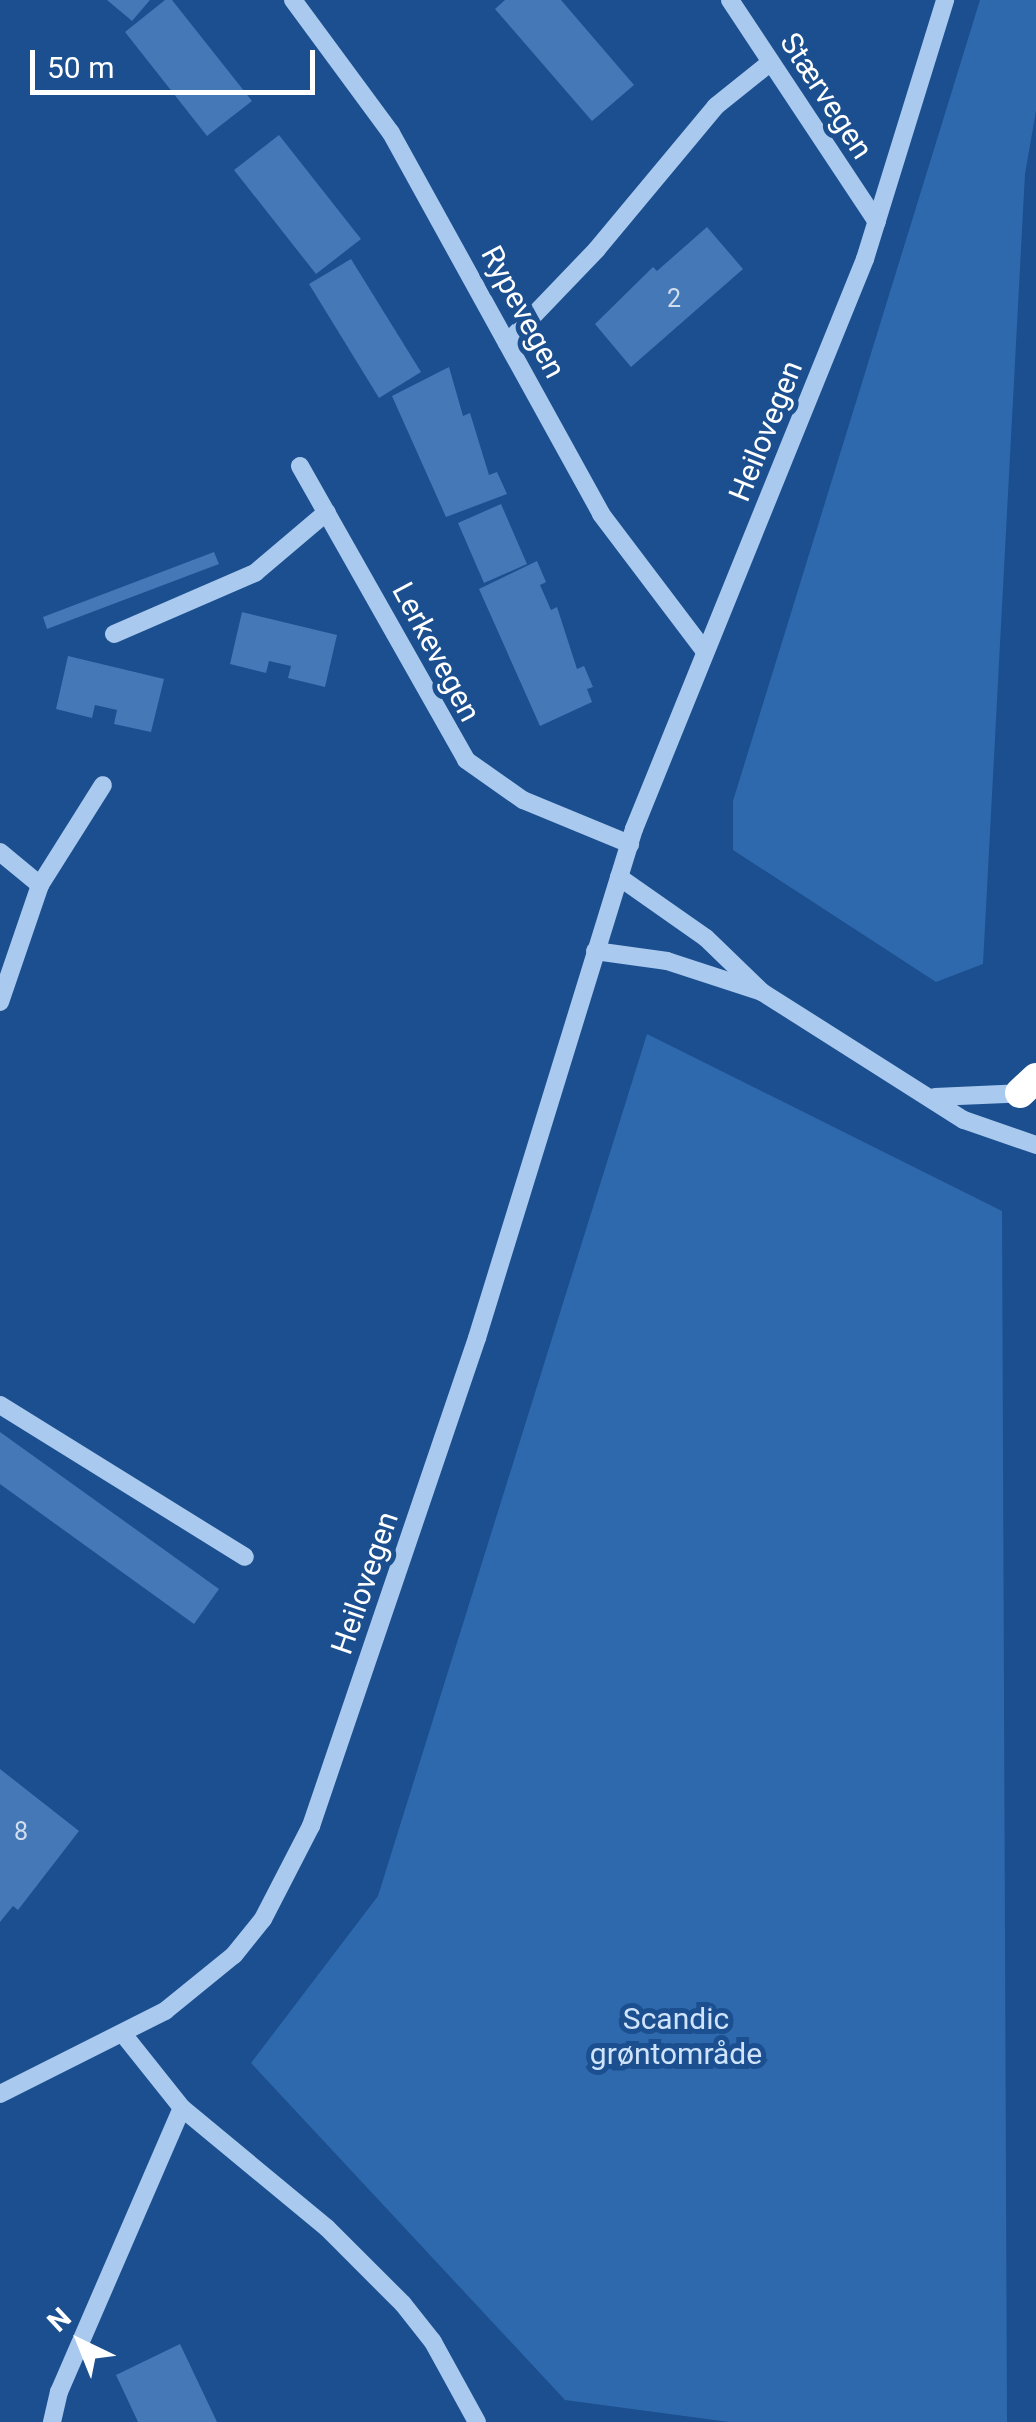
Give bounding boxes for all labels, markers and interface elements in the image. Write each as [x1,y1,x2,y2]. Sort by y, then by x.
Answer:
street label: Stærvegen [772,26,880,166]
scale bar [35,30,320,92]
text: 50 m [47,50,114,85]
street label: Rypevegen [473,240,573,384]
house number: 2 [667,284,681,314]
street label: Heilovegen [722,355,810,507]
street label: Lerkevegen [384,576,488,728]
street label: Heilovegen [324,1507,406,1659]
house number: 8 [14,1817,28,1847]
park label: Scandic grøntområde [590,2001,762,2072]
north arrow [30,2292,130,2392]
text: N [41,2301,78,2339]

